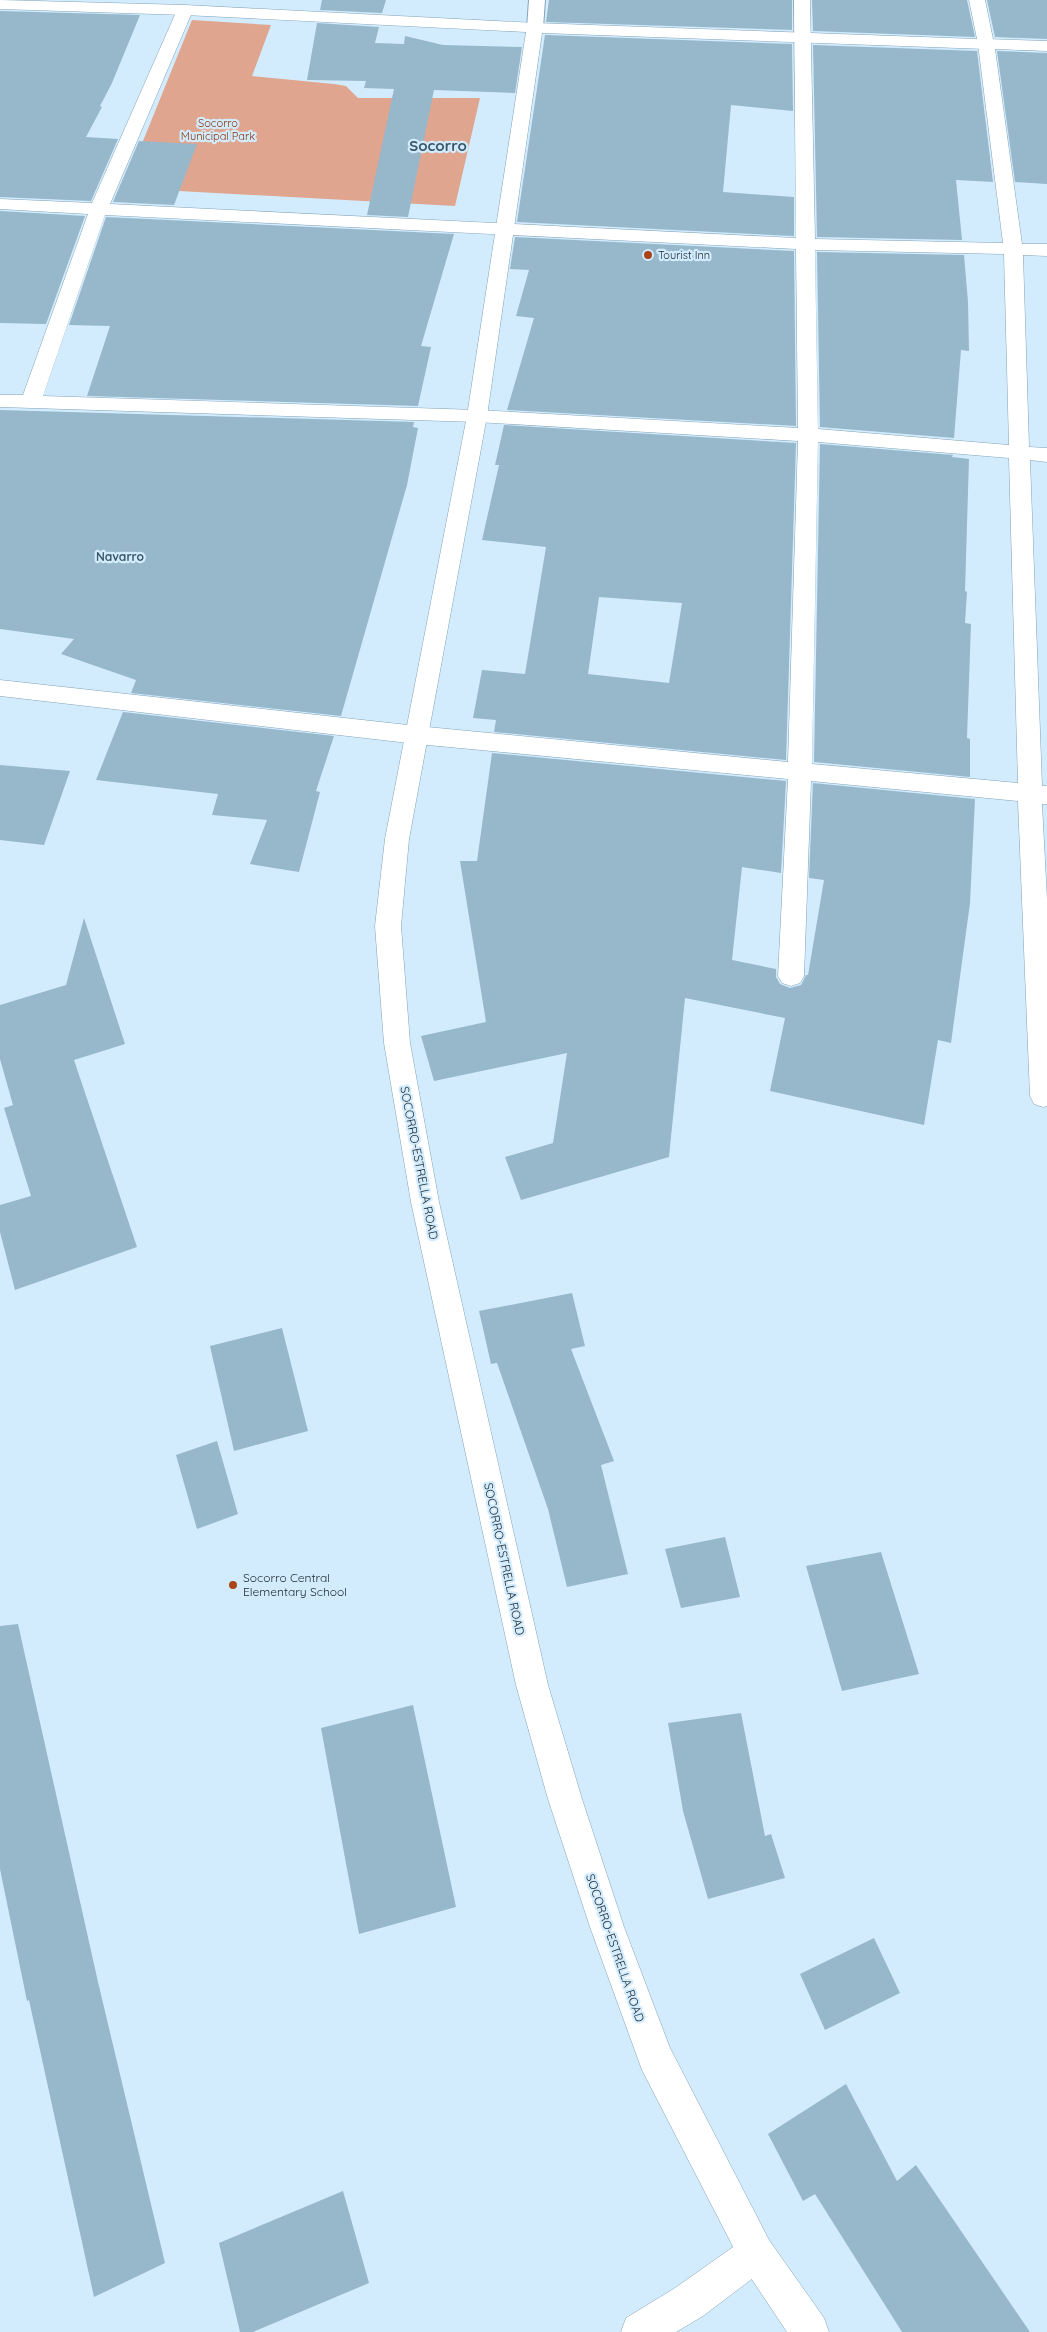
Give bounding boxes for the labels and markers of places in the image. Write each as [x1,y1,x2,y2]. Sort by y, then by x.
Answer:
place label: Tourist Inn [658,248,710,262]
marker: Tourist Inn [642,249,654,261]
place label: Socorro Central Elementary School [243,1570,347,1599]
marker: Socorro Central Elementary School [227,1579,239,1591]

